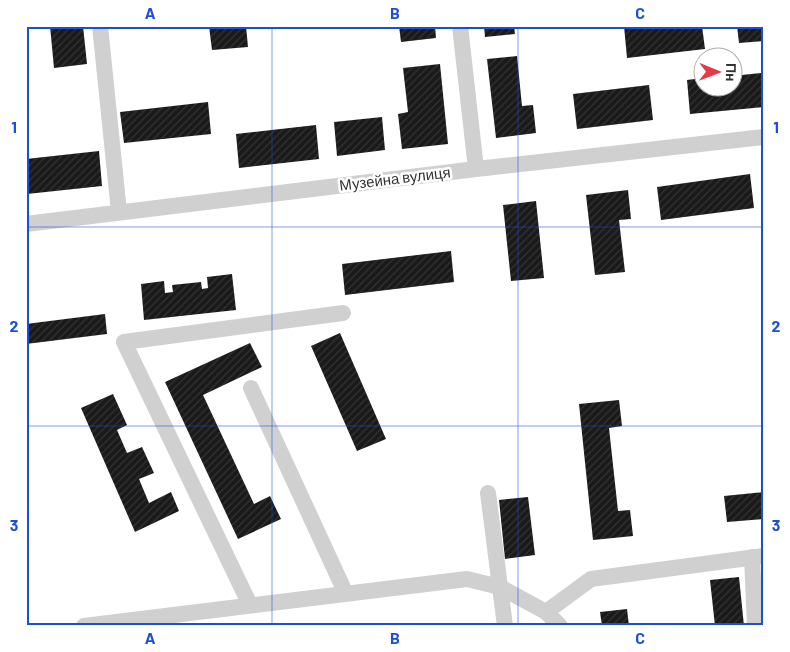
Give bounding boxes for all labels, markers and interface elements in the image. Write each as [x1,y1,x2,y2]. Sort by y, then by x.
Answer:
text: A [145,3,156,22]
text: B [390,3,400,22]
text: C [635,3,645,22]
north arrow [692,48,742,98]
text: Пн [723,63,740,82]
text: 1 [11,117,17,136]
text: 1 [773,117,779,136]
street label: Музейна вулиця [338,162,451,194]
text: 2 [10,316,19,335]
text: 2 [772,316,781,335]
text: 3 [10,515,18,534]
text: 3 [772,515,780,534]
text: A [145,628,156,647]
text: B [390,628,400,647]
text: C [635,628,645,647]

